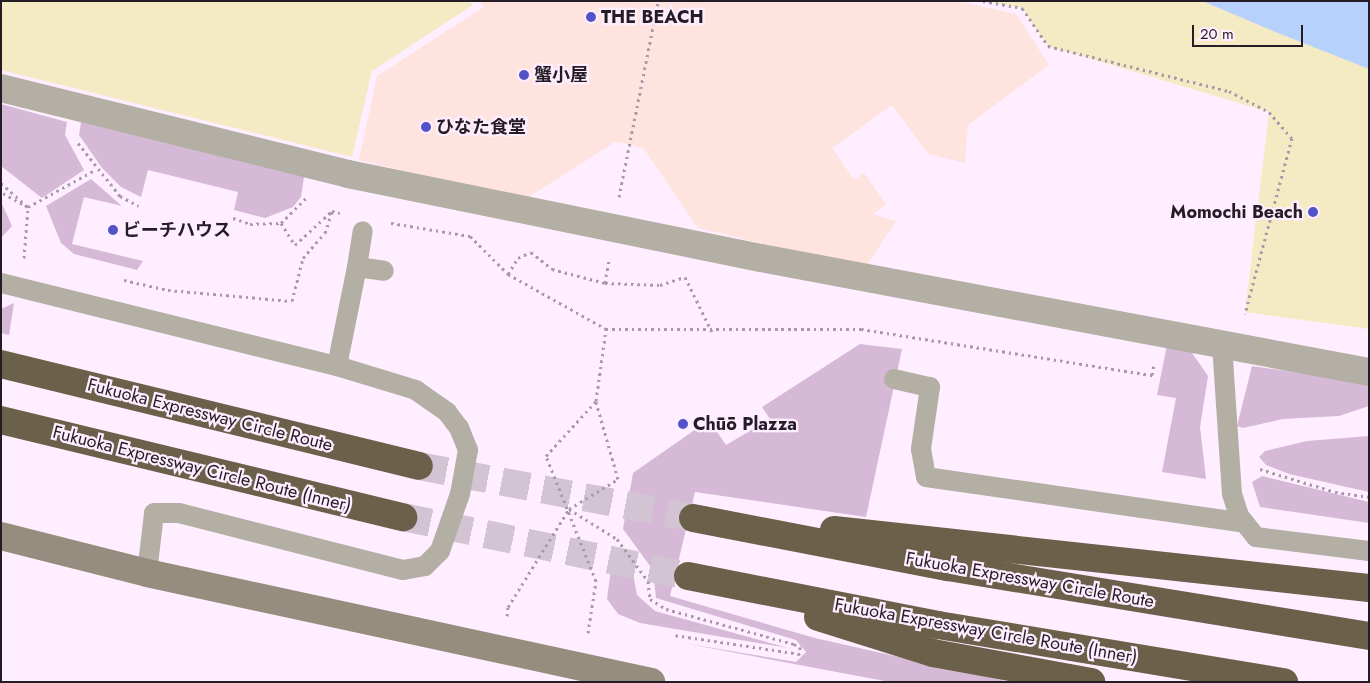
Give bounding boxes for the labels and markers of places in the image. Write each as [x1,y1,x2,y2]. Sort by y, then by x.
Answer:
place label: THE BEACH [601,6,704,28]
marker: THE BEACH [585,11,597,23]
place label: 蟹小屋 [534,64,588,86]
marker: 蟹小屋 [518,69,530,81]
place label: ひなた食堂 [436,116,526,138]
marker: ひなた食堂 [420,121,432,133]
place label: Momochi Beach [1170,201,1303,223]
marker: Momochi Beach [1307,206,1319,218]
place label: ビーチハウス [123,219,231,241]
marker: ビーチハウス [107,224,119,236]
place label: Chūō Plazza [693,413,797,435]
marker: Chūō Plazza [677,418,689,430]

